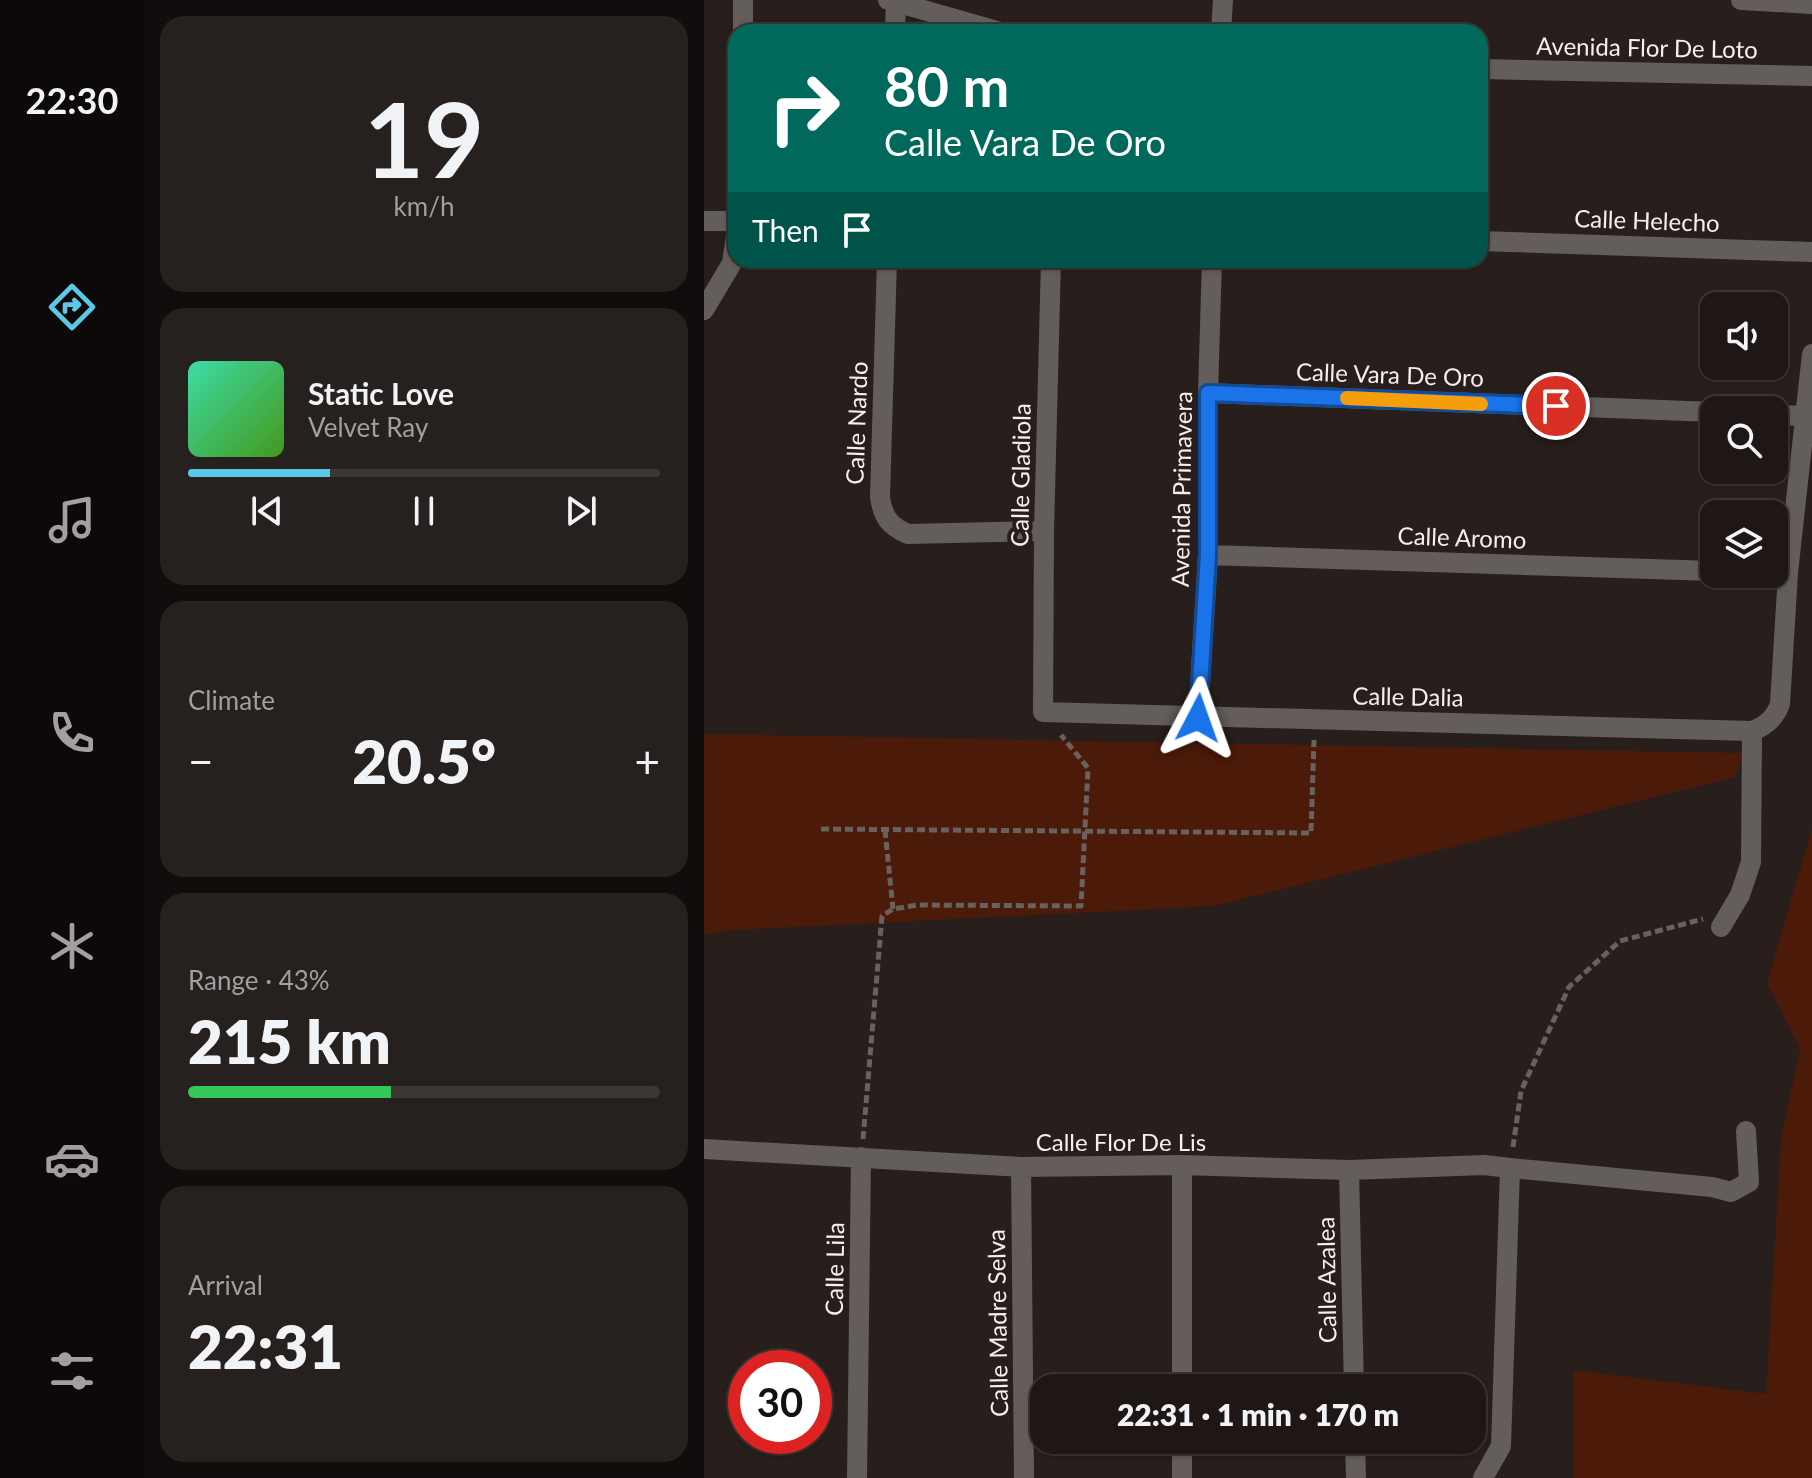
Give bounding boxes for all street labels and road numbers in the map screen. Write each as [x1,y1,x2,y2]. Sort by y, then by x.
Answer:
street label: Avenida Flor De Loto [1536,31,1758,63]
street label: Calle Helecho [1574,203,1720,237]
street label: Calle Vara De Oro [1296,356,1484,392]
street label: Calle Nardo [839,361,873,485]
street label: Avenida Primavera [1165,391,1197,587]
street label: Calle Gladiola [1004,403,1036,547]
street label: Calle Aromo [1397,520,1527,554]
street label: Calle Dalia [1352,681,1464,711]
street label: Calle Flor De Lis [1036,1127,1206,1156]
street label: Calle Azalea [1310,1216,1342,1344]
street label: Calle Lila [819,1222,849,1316]
street label: Calle Madre Selva [981,1229,1013,1417]

